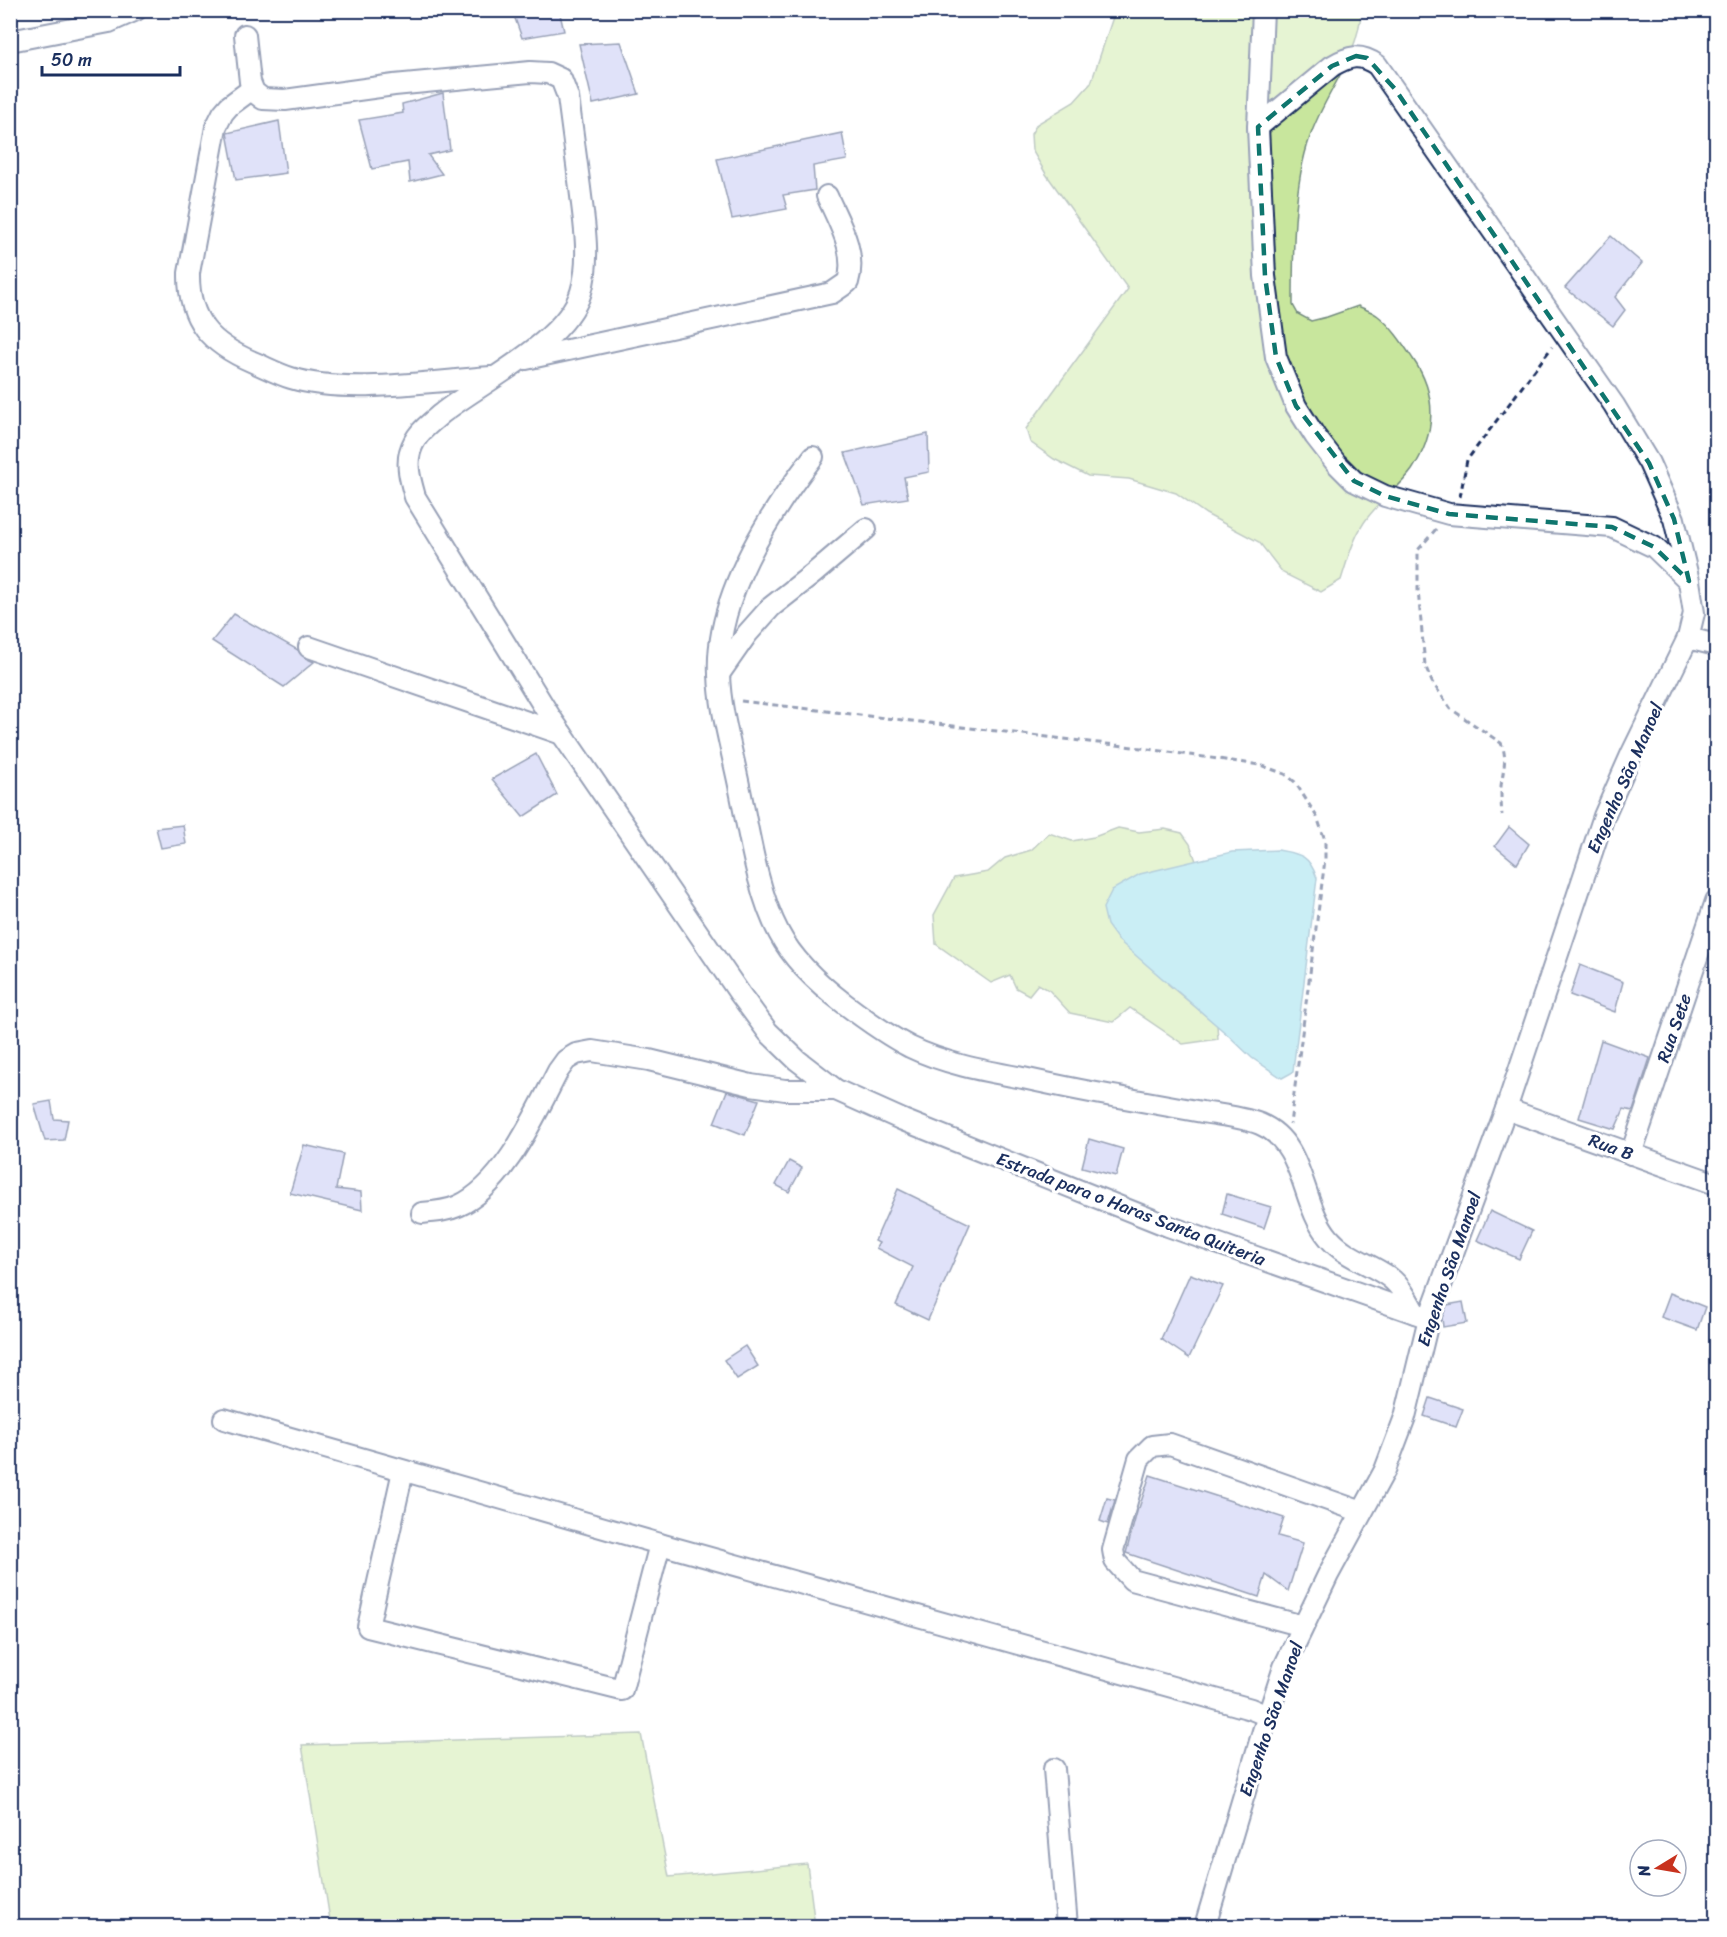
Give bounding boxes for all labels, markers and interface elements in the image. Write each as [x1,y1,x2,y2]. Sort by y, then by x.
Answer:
scale bar [42,39,180,77]
text: 50 m [51,44,92,76]
street label: Engenho São Manoel [1577,697,1673,859]
street label: Rua Sete [1647,989,1701,1067]
street label: Rua B [1584,1124,1638,1170]
street label: Estrada para o Haras Santa Quiteria [992,1143,1271,1276]
street label: Engenho São Manoel [1407,1186,1491,1351]
street label: Engenho São Manoel [1229,1636,1313,1801]
north arrow [1628,1838,1688,1898]
text: N [1628,1862,1659,1880]

